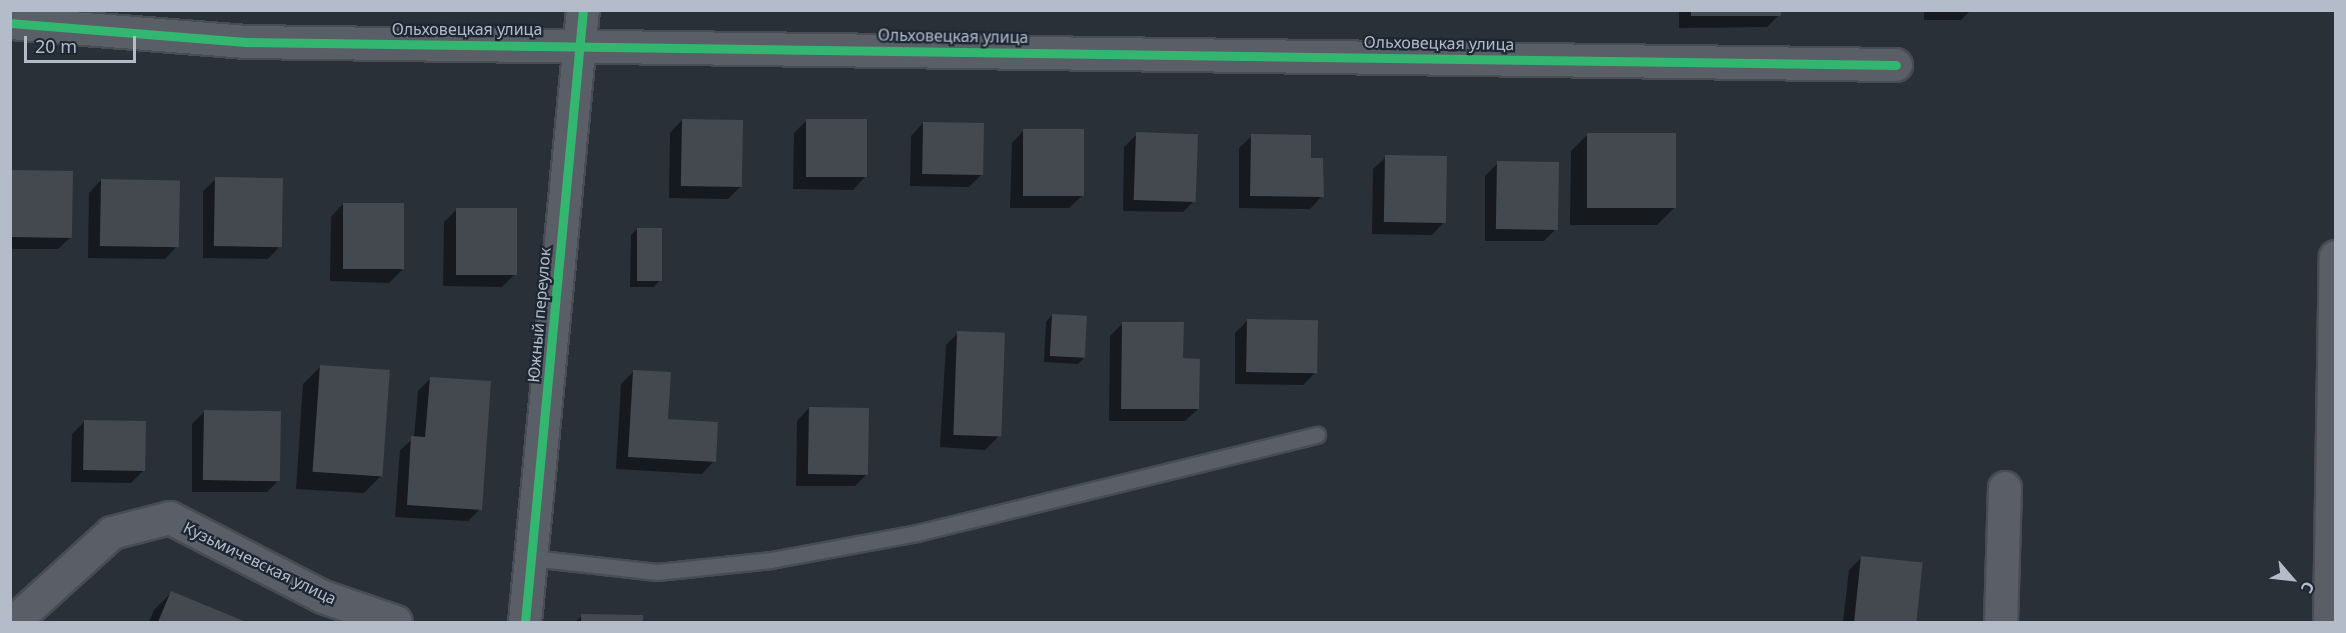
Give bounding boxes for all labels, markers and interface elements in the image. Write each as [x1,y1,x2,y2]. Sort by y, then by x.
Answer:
street label: Ольховецкая улица [392,19,542,39]
scale bar [27,24,140,62]
street label: Ольховецкая улица [878,25,1028,47]
street label: Ольховецкая улица [1364,32,1514,54]
text: 20 m [35,34,77,58]
street label: Южный переулок [524,247,554,383]
street label: Кузьмичевская улица [180,518,340,608]
north arrow [2262,549,2322,609]
text: С [2296,578,2320,597]

